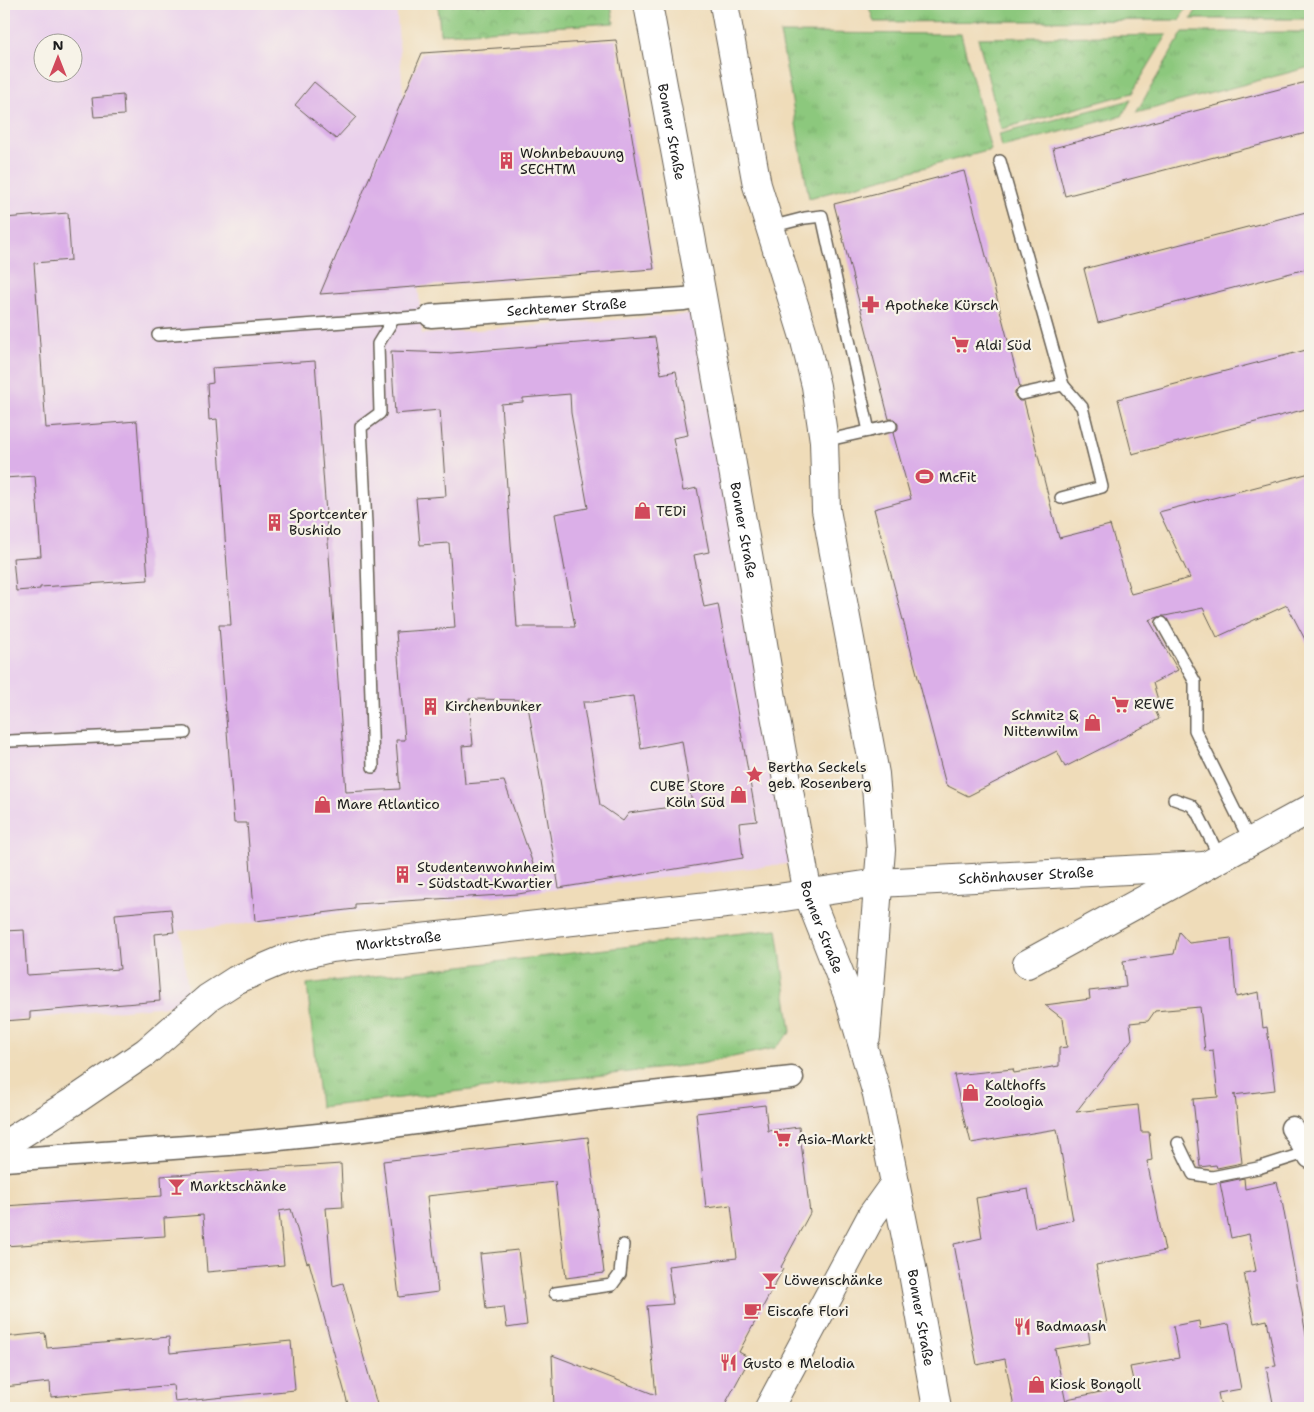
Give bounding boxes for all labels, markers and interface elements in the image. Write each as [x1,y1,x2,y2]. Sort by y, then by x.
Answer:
north arrow [32,32,82,82]
text: N [52,36,64,54]
street label: Bonner Straße [654,82,689,182]
place label: Wohnbebauung SECHTM [520,144,624,178]
building icon: Wohnbebauung SECHTM [496,151,516,171]
street label: Sechtemer Straße [506,294,627,320]
pharmacy icon: Apotheke Kürsch [861,295,881,315]
place label: Apotheke Kürsch [885,296,999,314]
supermarket icon: Aldi Süd [951,335,971,355]
place label: Aldi Süd [975,336,1031,354]
sports icon: McFit [915,467,935,487]
place label: McFit [939,468,977,486]
street label: Bonner Straße [726,481,761,580]
shop icon: TEDi [632,501,652,521]
place label: TEDi [656,502,686,520]
place label: Sportcenter Bushido [289,505,368,539]
building icon: Sportcenter Bushido [265,512,285,532]
supermarket icon: REWE [1110,694,1130,714]
place label: REWE [1134,695,1175,713]
building icon: Kirchenbunker [421,696,441,716]
place label: Kirchenbunker [445,697,542,715]
place label: Schmitz & Nittenwilm [1004,706,1078,740]
shop icon: Schmitz & Nittenwilm [1082,713,1102,733]
place label: Bertha Seckels geb. Rosenberg [768,758,871,792]
place icon: Bertha Seckels geb. Rosenberg [744,765,764,785]
place label: CUBE Store Köln Süd [650,777,725,811]
shop icon: CUBE Store Köln Süd [729,784,749,804]
shop icon: Mare Atlantico [313,794,333,814]
place label: Mare Atlantico [337,795,440,813]
place label: Studentenwohnheim - Südstadt-Kwartier [417,858,555,892]
street label: Schönhauser Straße [958,863,1094,888]
building icon: Studentenwohnheim - Südstadt-Kwartier [393,865,413,885]
street label: Bonner Straße [797,879,848,976]
street label: Marktstraße [355,927,442,954]
place label: Kalthoffs Zoologia [985,1076,1046,1110]
shop icon: Kalthoffs Zoologia [961,1083,981,1103]
supermarket icon: Asia-Markt [773,1129,793,1149]
place label: Asia-Markt [797,1130,873,1148]
bar icon: Marktschänke [166,1176,186,1196]
place label: Marktschänke [190,1177,287,1195]
street label: Bonner Straße [903,1268,938,1368]
bar icon: Löwenschänke [760,1270,780,1290]
place label: Löwenschänke [784,1271,883,1289]
cafe icon: Eiscafe Flori [743,1301,763,1321]
place label: Eiscafe Flori [767,1302,849,1320]
restaurant icon: Badmaash [1012,1316,1032,1336]
place label: Badmaash [1036,1317,1106,1335]
restaurant icon: Gusto e Melodia [719,1353,739,1373]
place label: Gusto e Melodia [743,1354,855,1372]
shop icon: Kiosk Bongoll [1026,1374,1046,1394]
place label: Kiosk Bongoll [1050,1375,1142,1393]

